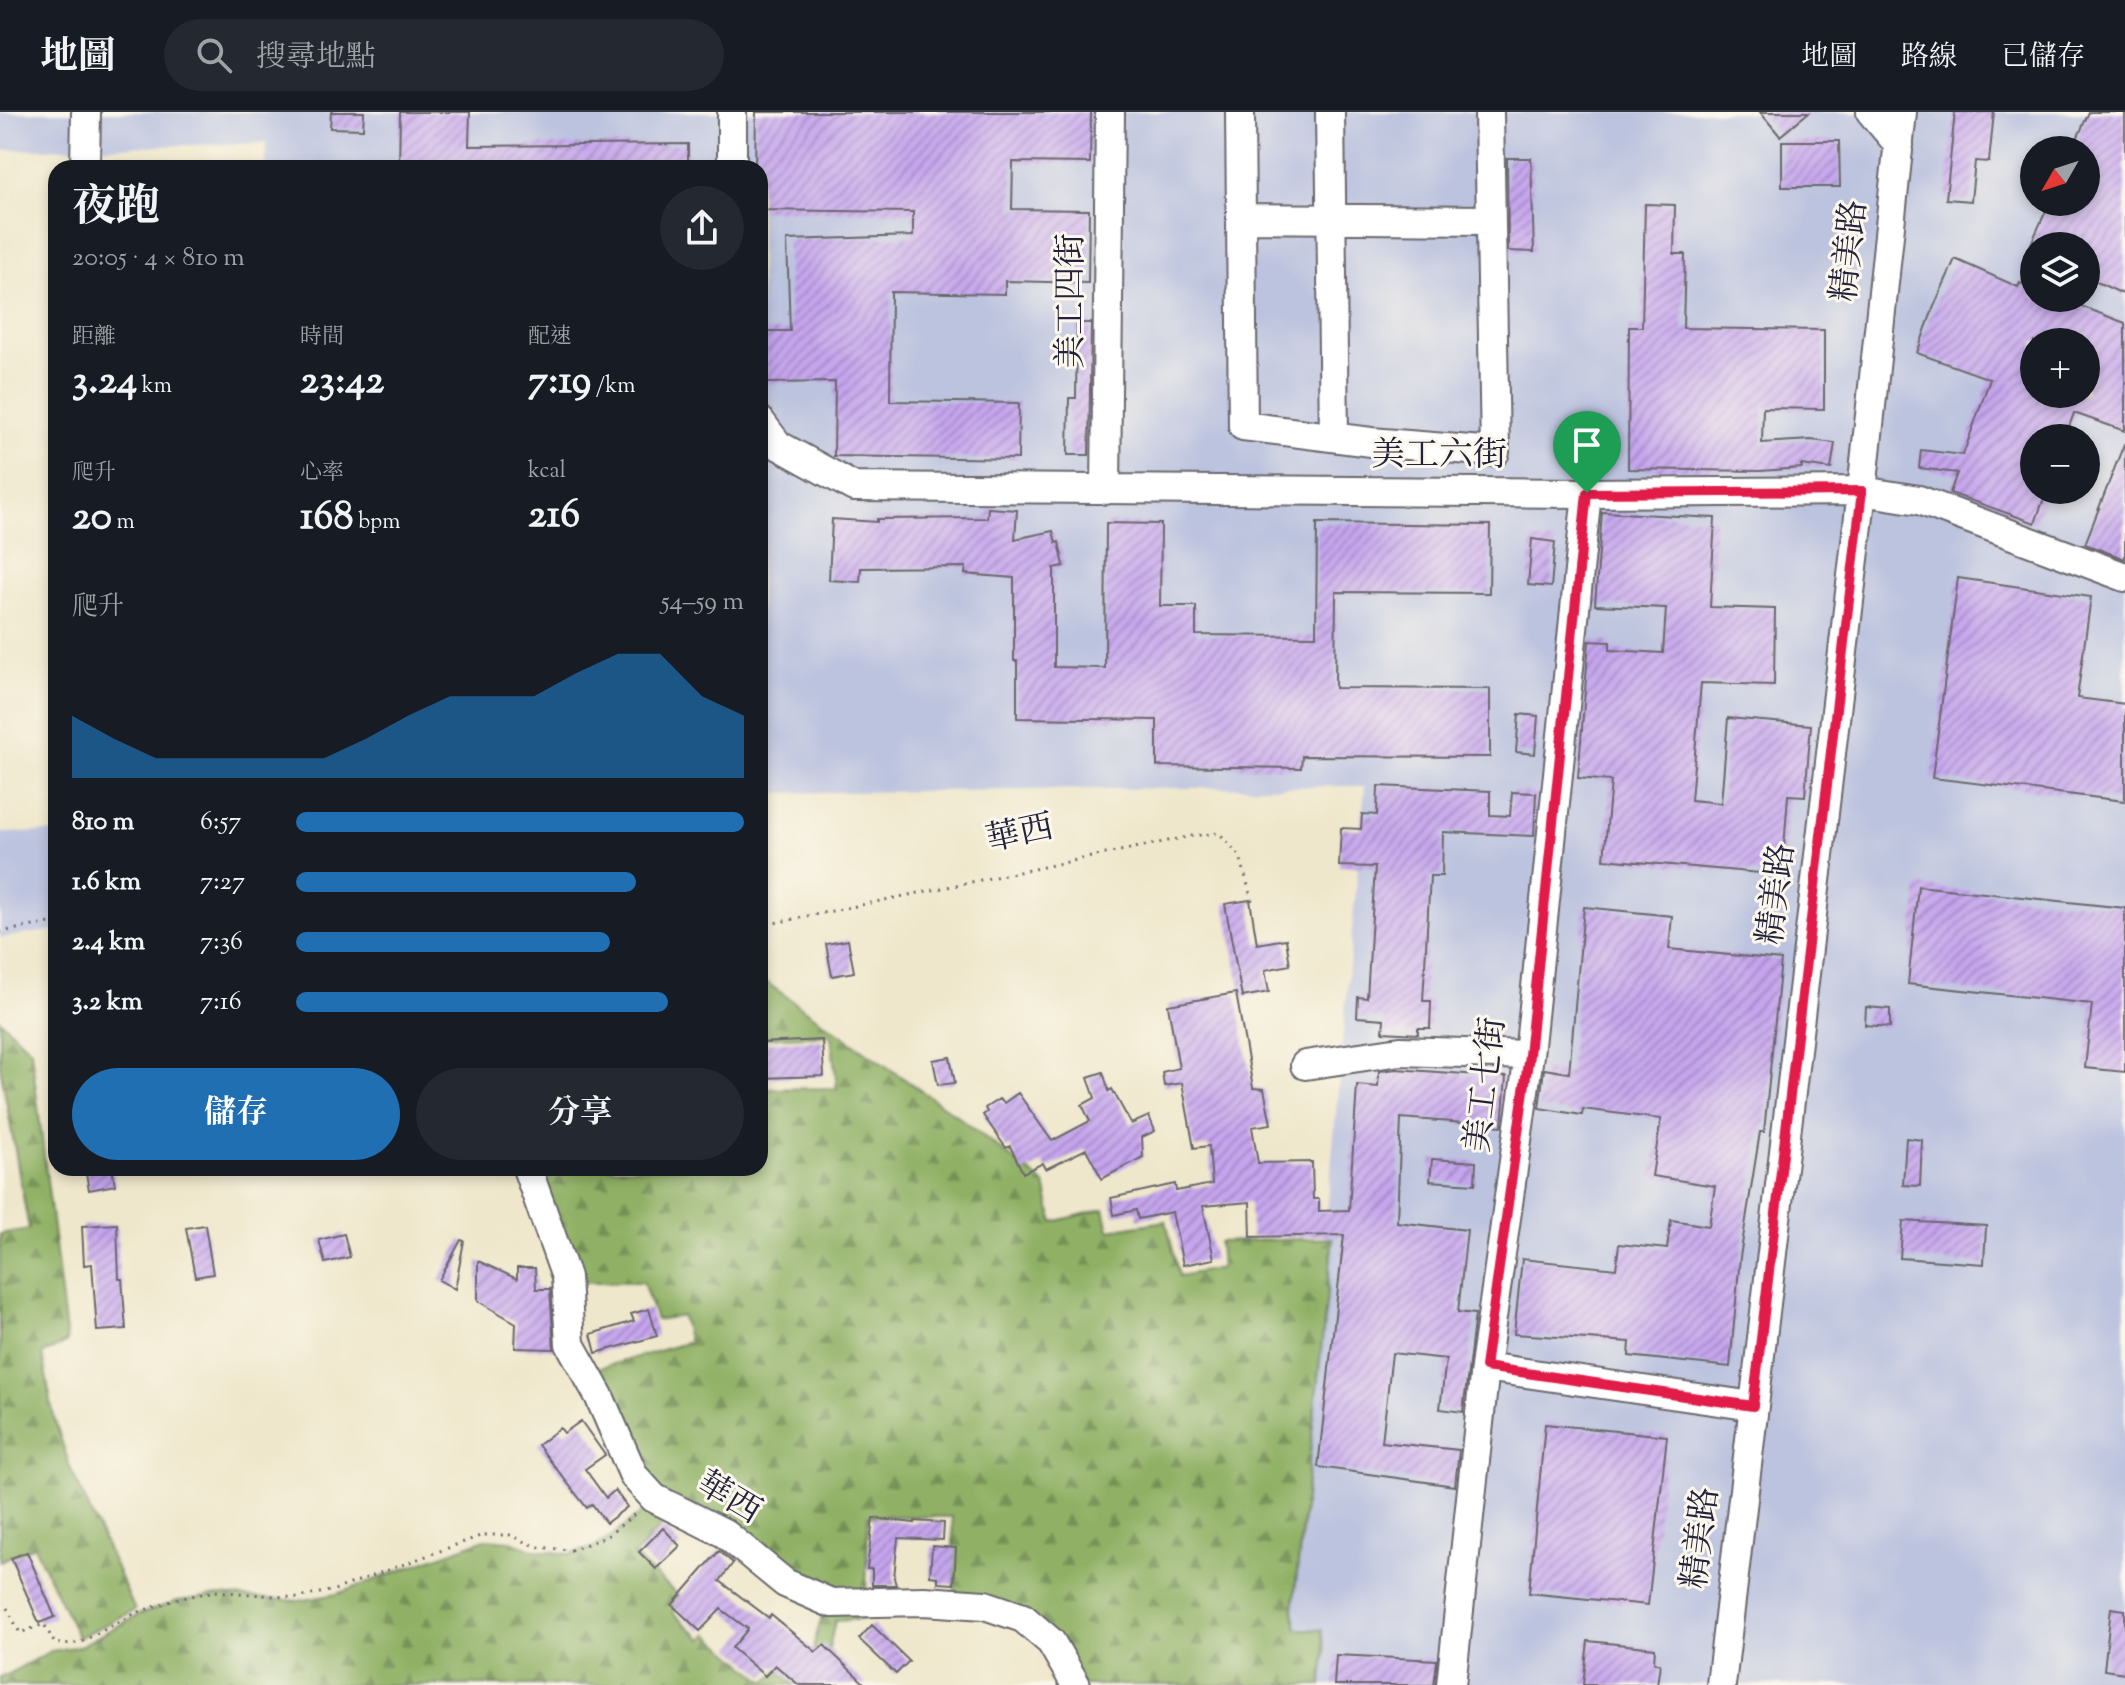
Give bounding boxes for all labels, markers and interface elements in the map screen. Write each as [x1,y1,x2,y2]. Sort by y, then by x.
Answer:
search box [164,19,724,91]
text: 地圖 [40,32,116,86]
icon: search [192,33,236,77]
text: 搜尋地點 [256,37,376,80]
text: 地圖 [1801,38,1857,78]
text: 路線 [1901,38,1957,78]
text: 已儲存 [2001,38,2085,78]
north arrow [2020,136,2100,216]
map controls [2020,136,2100,504]
text: 夜跑 [72,178,160,241]
button: share [660,186,744,270]
street label: 精美路 [1821,198,1881,304]
button: layers [2020,232,2100,312]
street label: 美工四街 [1048,233,1097,369]
text: 20:05 · 4 × 810 m [72,240,245,277]
text: 距離 [72,322,116,354]
text: 時間 [300,322,344,354]
text: 配速 [528,322,572,354]
button: + [2020,328,2100,408]
text: 3.24 [72,354,137,411]
text: 23:42 [300,354,384,411]
text: 7:19 [528,354,591,411]
text: km [137,371,172,403]
text: /km [591,371,636,403]
pin [1553,411,1621,493]
icon: arrive [1565,423,1609,467]
button: − [2020,424,2100,504]
street label: 美工六街 [1371,432,1507,481]
text: kcal [528,456,566,488]
text: 爬升 [72,458,116,490]
text: 心率 [300,458,344,490]
text: 216 [528,488,580,545]
text: 20 [72,490,112,547]
text: 168 [300,490,353,547]
text: m [112,507,135,539]
text: bpm [353,507,400,539]
text: 54–59 m [661,584,744,621]
text: 爬升 [72,589,124,626]
text: 810 m [72,804,134,841]
text: 6:57 [200,804,241,841]
street label: 華西 [982,804,1058,866]
street label: 精美路 [1747,840,1809,948]
text: 1.6 km [72,864,141,901]
text: 7:27 [200,864,245,901]
text: 2.4 km [72,924,145,961]
text: 7:36 [200,924,243,961]
text: 3.2 km [72,984,142,1021]
text: 7:16 [200,984,242,1021]
street label: 美工七街 [1454,1015,1520,1155]
button: 儲存 [72,1068,400,1160]
button: 分享 [416,1068,744,1160]
street label: 華西 [686,1460,770,1538]
street label: 精美路 [1671,1484,1733,1592]

